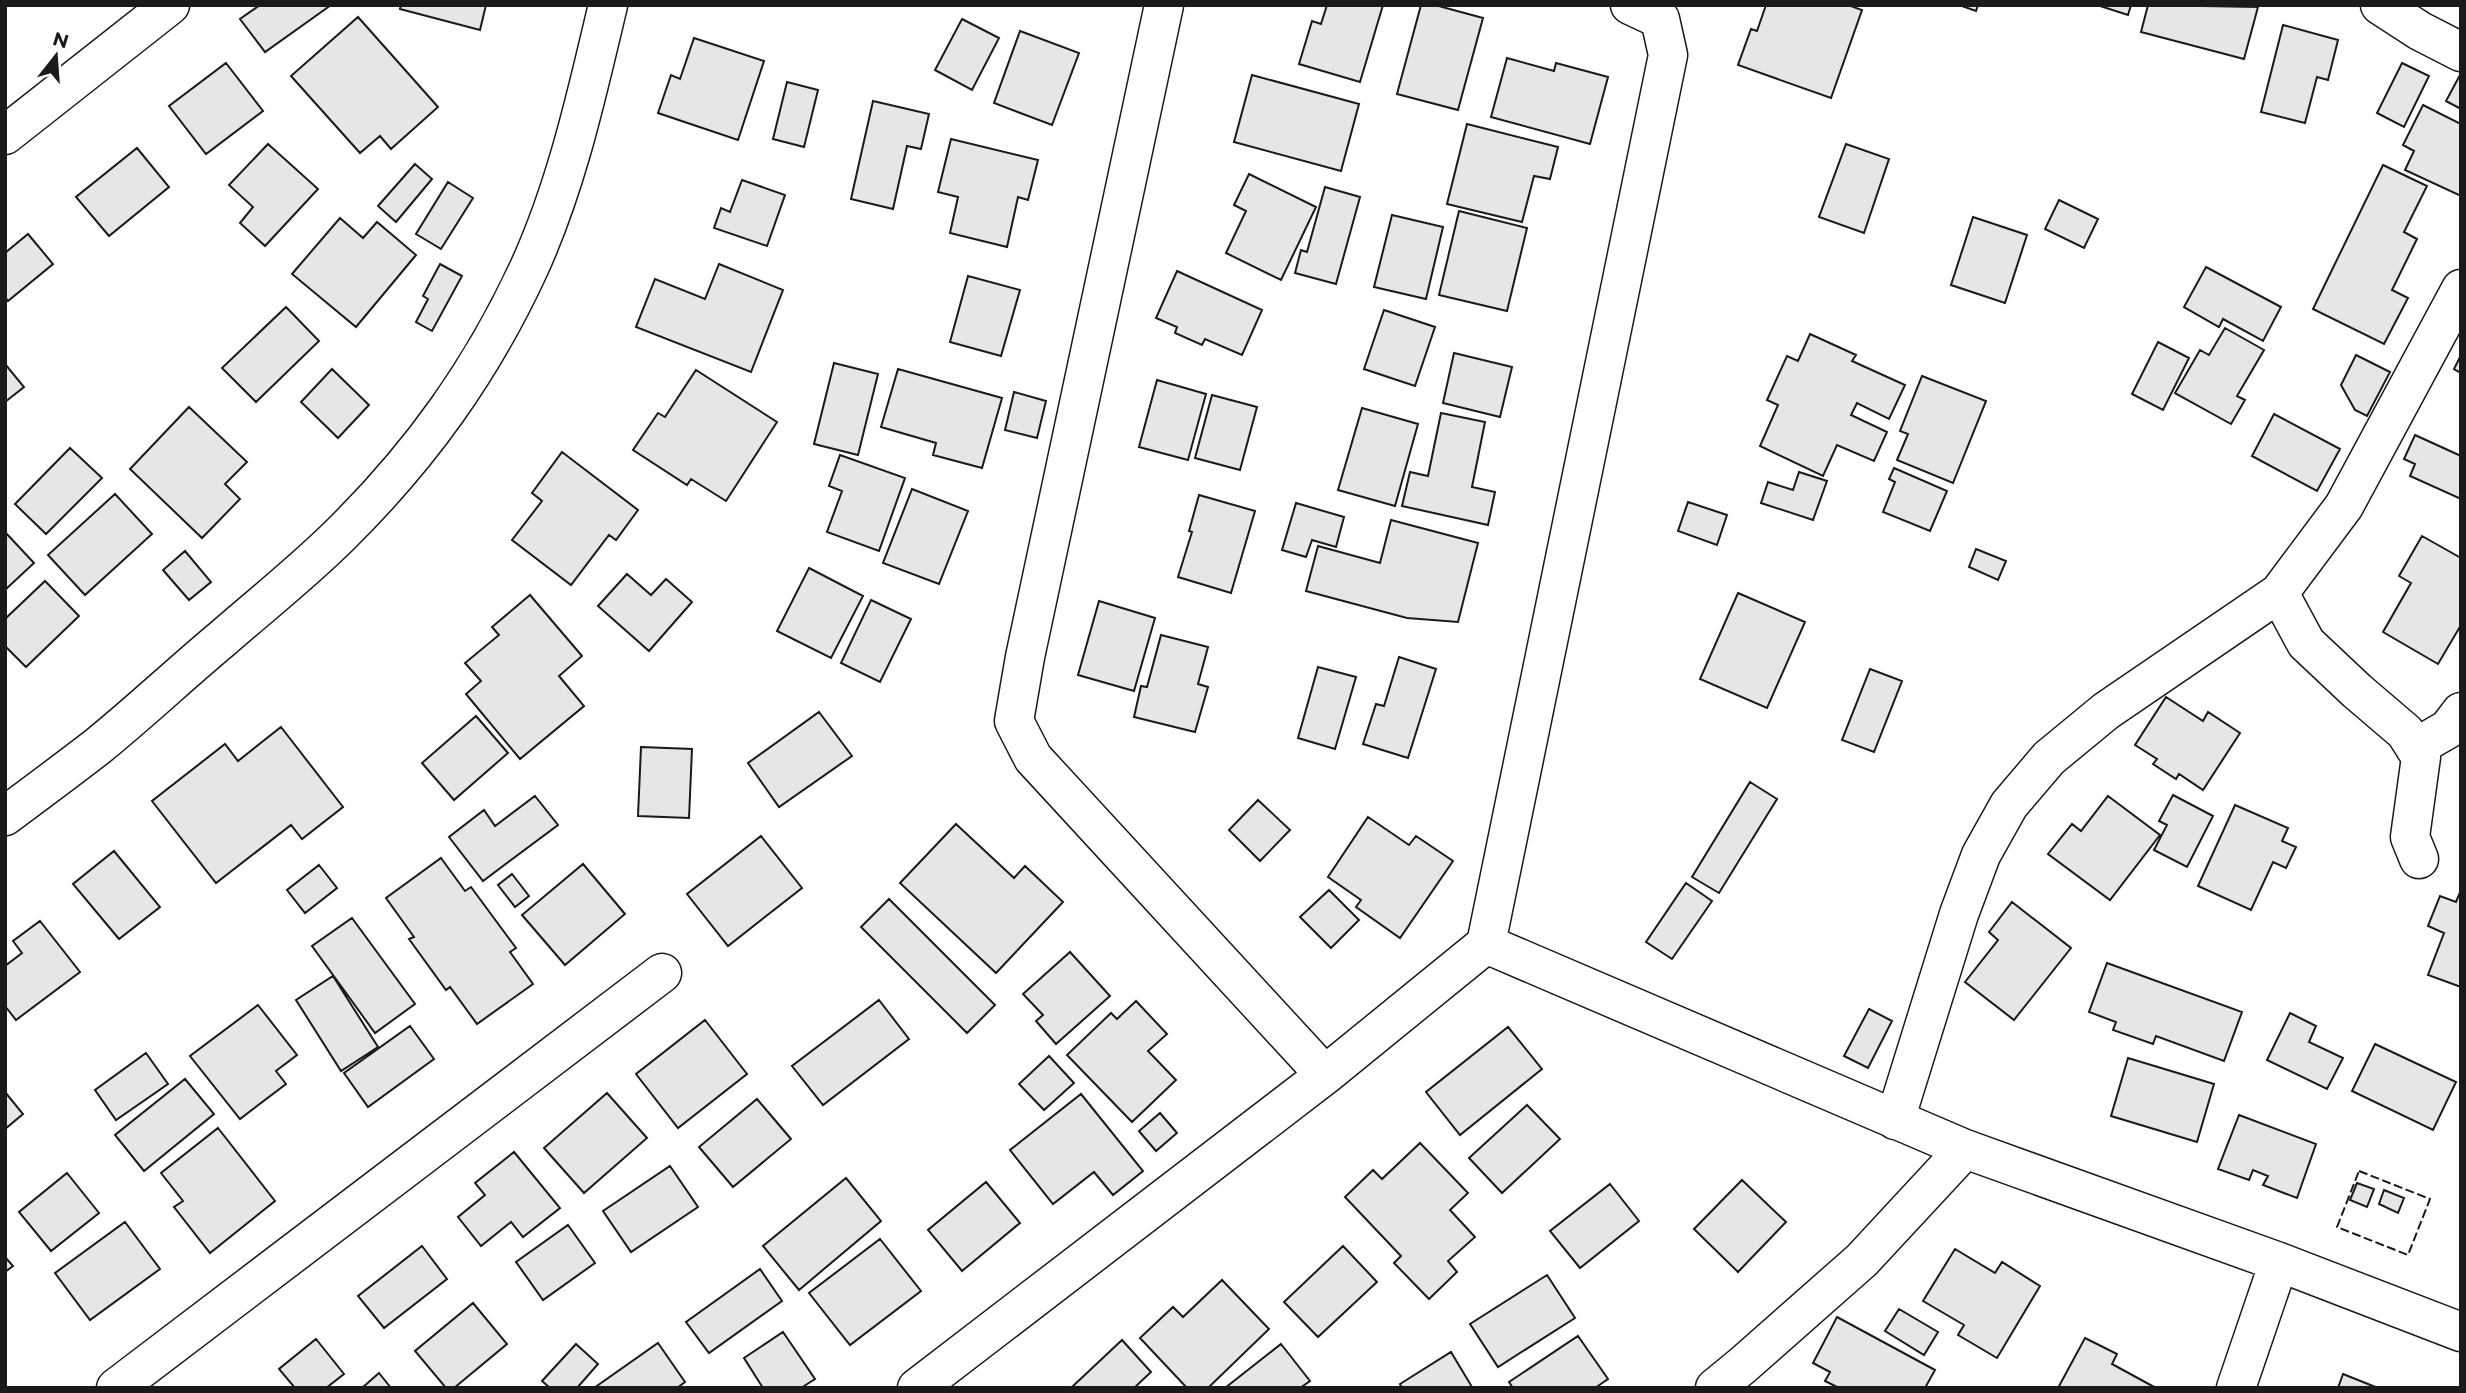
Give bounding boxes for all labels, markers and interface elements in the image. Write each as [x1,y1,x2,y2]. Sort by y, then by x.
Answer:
north arrow [21,21,91,91]
text: N [50,27,72,53]

